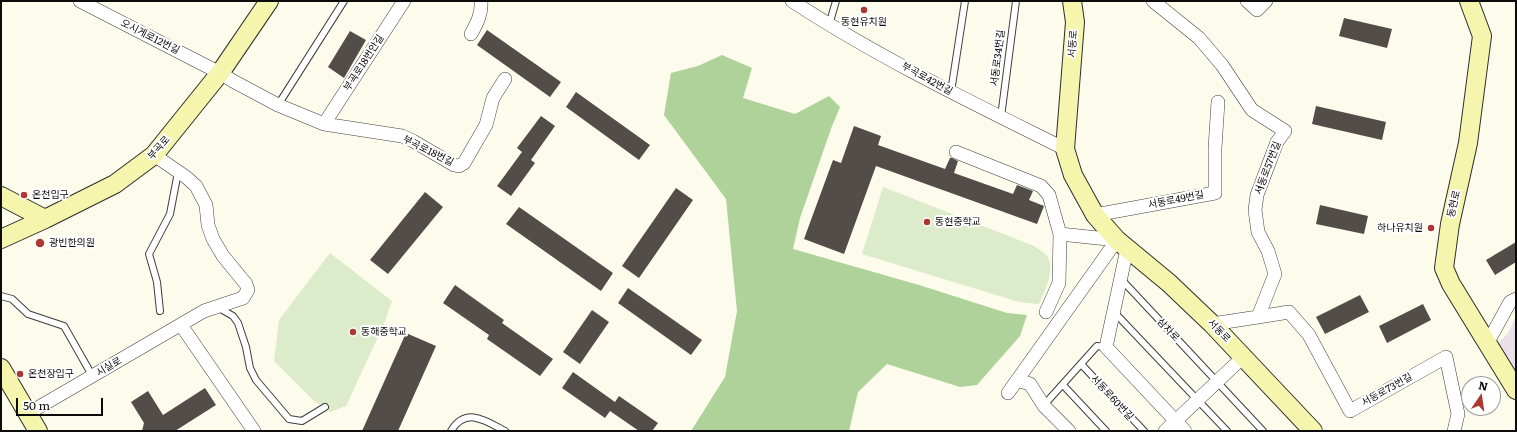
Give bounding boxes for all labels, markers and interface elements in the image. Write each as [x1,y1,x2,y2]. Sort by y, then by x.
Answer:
marker: 동현유치원 [859,5,869,15]
place label: 동현유치원 [841,16,887,28]
street label: 오시게로12번길 [119,17,181,57]
street label: 서동로34번길 [989,29,1007,87]
street label: 서동로 [1066,30,1080,58]
street label: 부곡로18번안길 [341,33,387,93]
street label: 부곡로42번길 [899,60,955,98]
street label: 부곡로18번길 [401,133,455,169]
street label: 부곡로 [145,134,173,162]
street label: 서동로57번길 [1252,140,1284,196]
place label: 온천입구 [32,189,69,201]
street label: 서동로49번길 [1147,189,1205,211]
street label: 동현로 [1445,189,1463,219]
marker: 온천입구 [19,190,29,200]
place label: 동현중학교 [935,216,981,228]
marker: 동현중학교 [922,217,932,227]
place label: 하나유치원 [1377,222,1423,234]
marker: 하나유치원 [1426,223,1436,233]
marker: 광빈한의원 [34,237,46,249]
place label: 광빈한의원 [49,237,95,249]
street label: 삼차로 [1154,316,1182,344]
street label: 서동로 [1205,317,1233,345]
place label: 동해중학교 [361,326,407,338]
marker: 동해중학교 [348,327,358,337]
street label: 시실로 [94,355,124,379]
place label: 온천장입구 [28,368,74,380]
marker: 온천장입구 [15,369,25,379]
street label: 서동로73번길 [1359,371,1415,409]
street label: 서동로60번길 [1088,373,1136,423]
north arrow [1461,376,1501,416]
text: N [1477,376,1490,394]
scale bar [18,390,105,416]
text: 50 m [23,396,50,414]

